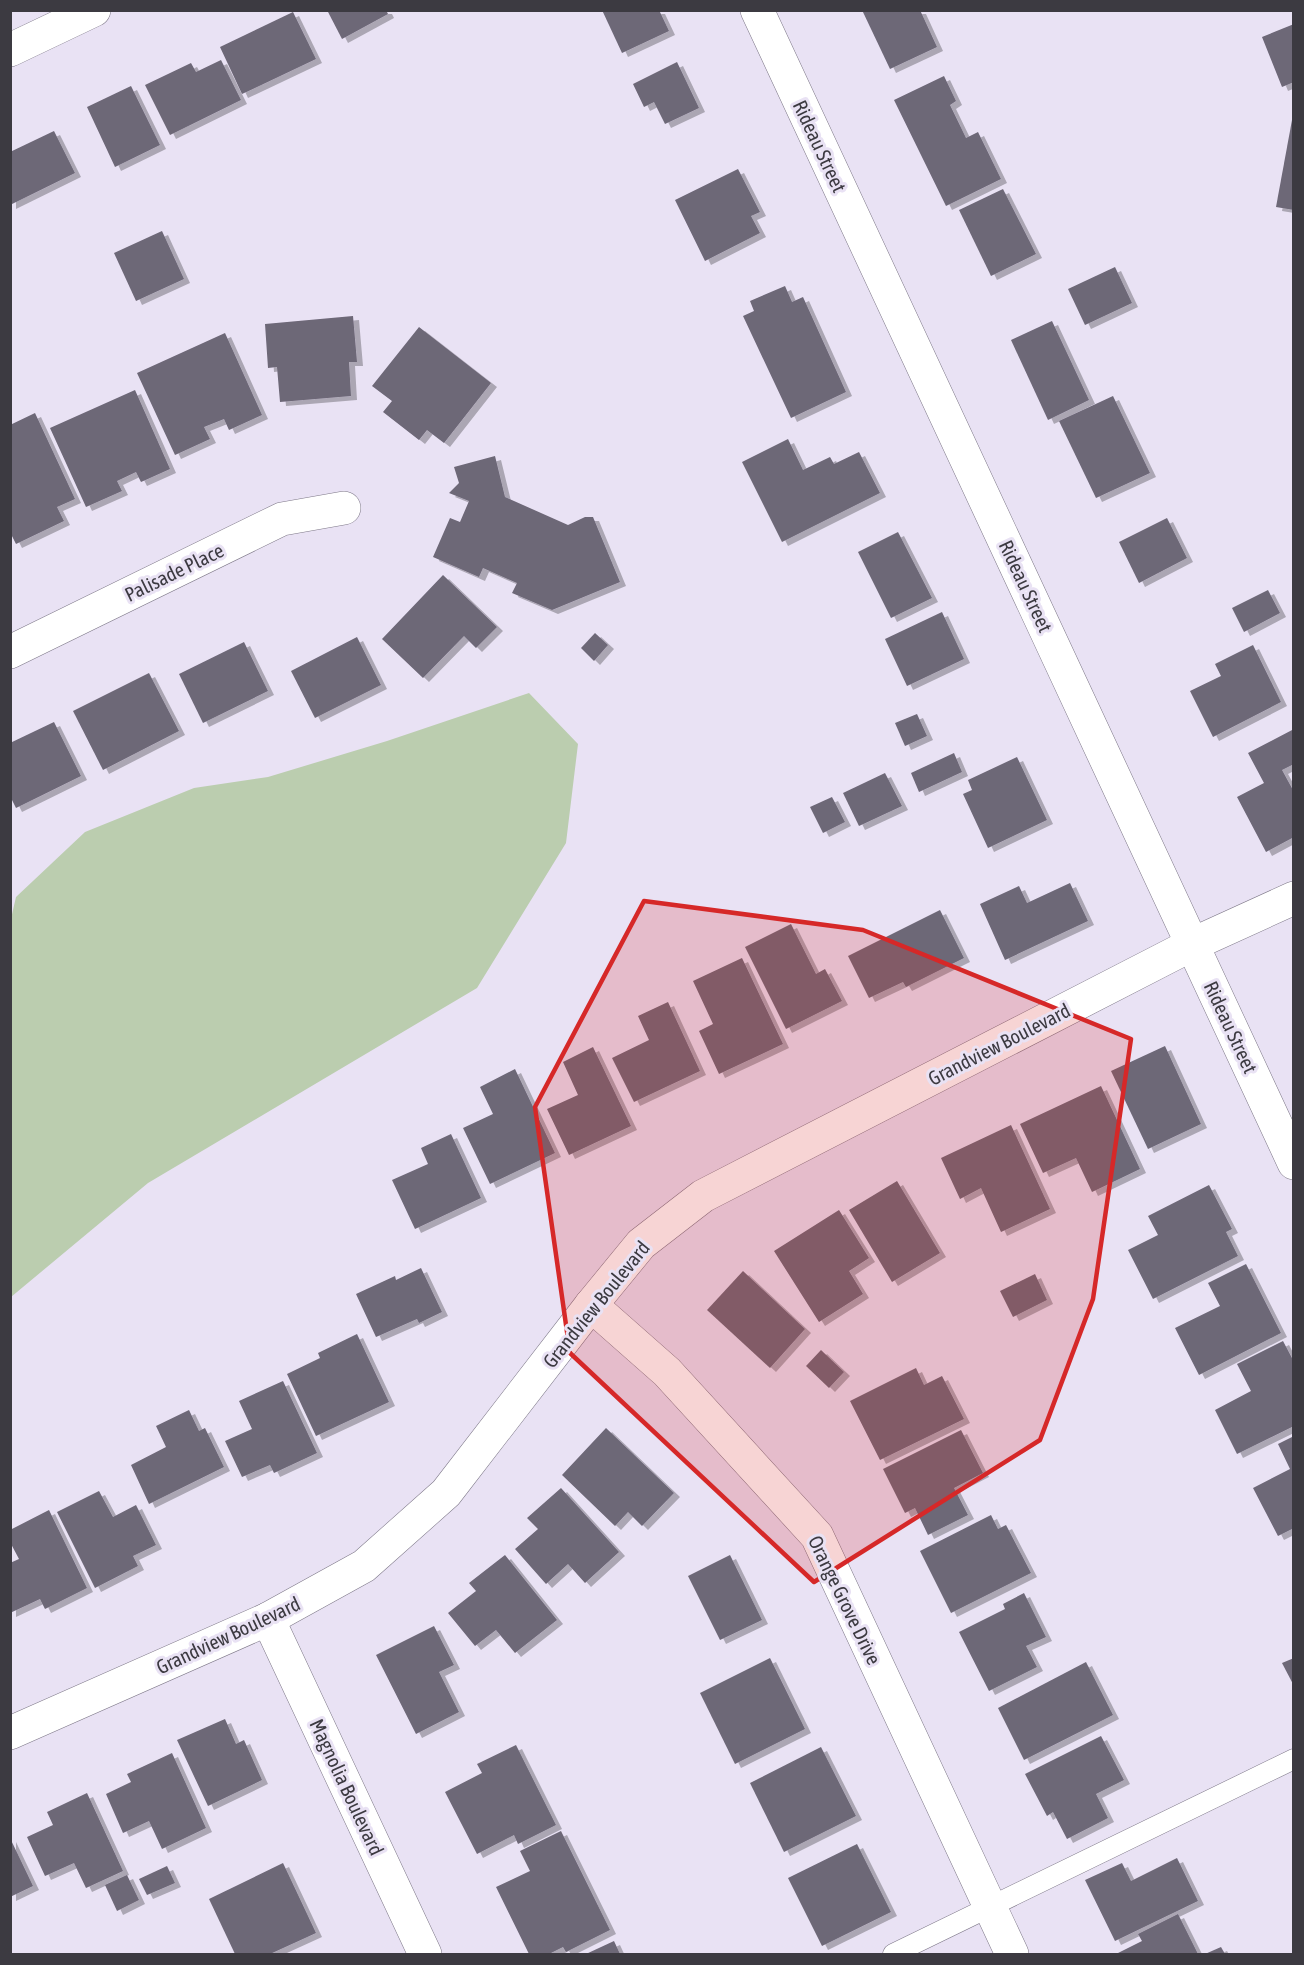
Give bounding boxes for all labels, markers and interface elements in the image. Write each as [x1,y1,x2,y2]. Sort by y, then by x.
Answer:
street label: Rideau Street [789,96,851,196]
street label: Rideau Street [995,536,1057,636]
street label: Palisade Place [121,538,227,606]
street label: Rideau Street [1200,977,1262,1077]
street label: Grandview Boulevard [924,998,1074,1090]
street label: Grandview Boulevard [538,1236,654,1372]
street label: Orange Grove Drive [804,1532,886,1668]
street label: Grandview Boulevard [152,1592,304,1678]
street label: Magnolia Boulevard [305,1715,389,1859]

